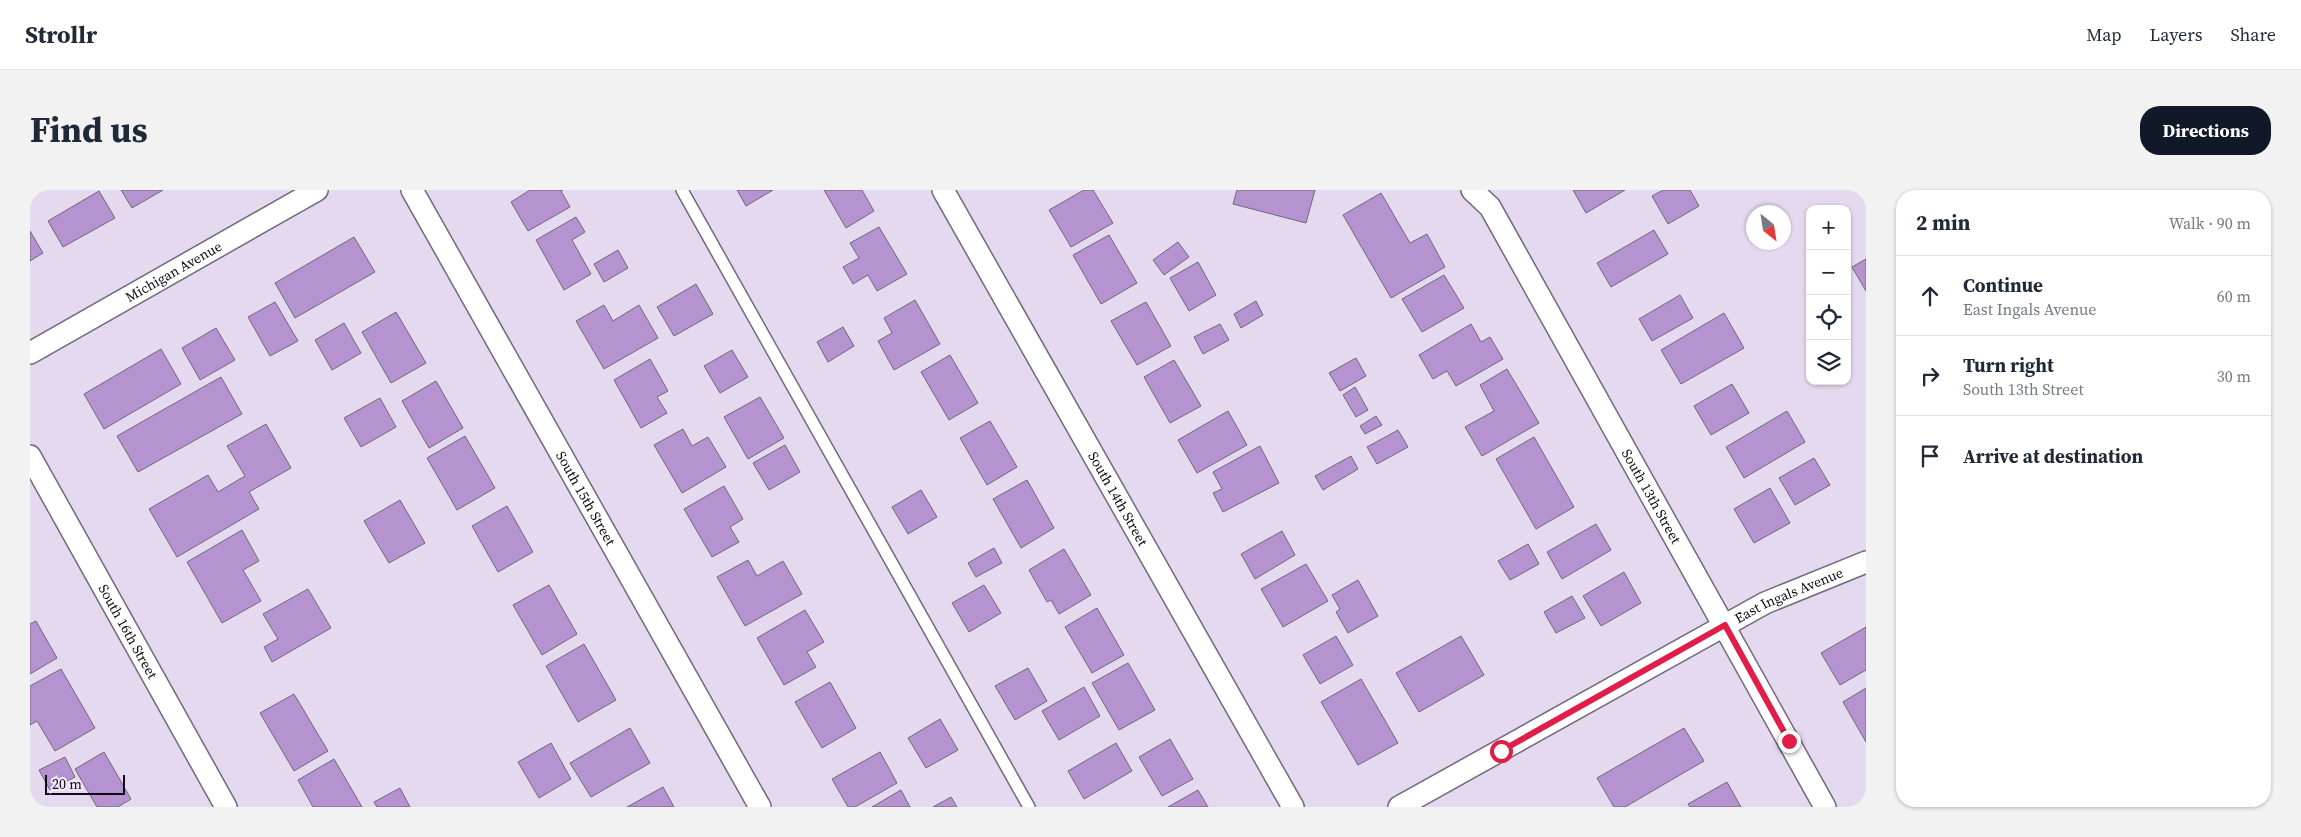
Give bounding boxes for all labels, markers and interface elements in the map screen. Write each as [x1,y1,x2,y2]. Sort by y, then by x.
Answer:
text: Strollr [25,18,97,51]
text: Map [2086,22,2121,47]
text: Layers [2149,22,2202,47]
text: Share [2230,22,2276,47]
text: Find us [30,106,148,154]
button: Directions [2140,106,2271,155]
north arrow [1746,205,1791,250]
map controls [1806,205,1851,385]
button: + [1806,205,1851,250]
text: 2 min [1916,208,1971,237]
text: Walk · 90 m [2169,212,2251,234]
street label: Michigan Avenue [122,236,225,307]
button: − [1806,250,1851,295]
text: Continue [1963,272,2043,298]
icon: ahead [1916,282,1944,310]
text: 60 m [2217,285,2251,307]
button: locate [1806,295,1851,340]
text: East Ingals Avenue [1963,298,2096,320]
button: layers [1806,340,1851,385]
text: Turn right [1963,352,2054,378]
icon: right [1916,362,1944,390]
text: 30 m [2217,365,2251,387]
text: South 13th Street [1963,378,2084,400]
icon: arrive [1916,442,1944,470]
text: Arrive at destination [1963,443,2143,469]
street label: South 13th Street [1617,445,1686,548]
street label: South 15th Street [551,447,621,550]
street label: South 14th Street [1083,448,1153,550]
street label: East Ingals Avenue [1731,562,1846,628]
street label: South 16th Street [94,581,163,683]
route end [1778,730,1801,753]
route start [1490,740,1513,763]
scale bar [45,772,125,795]
text: 20 m [52,774,82,794]

